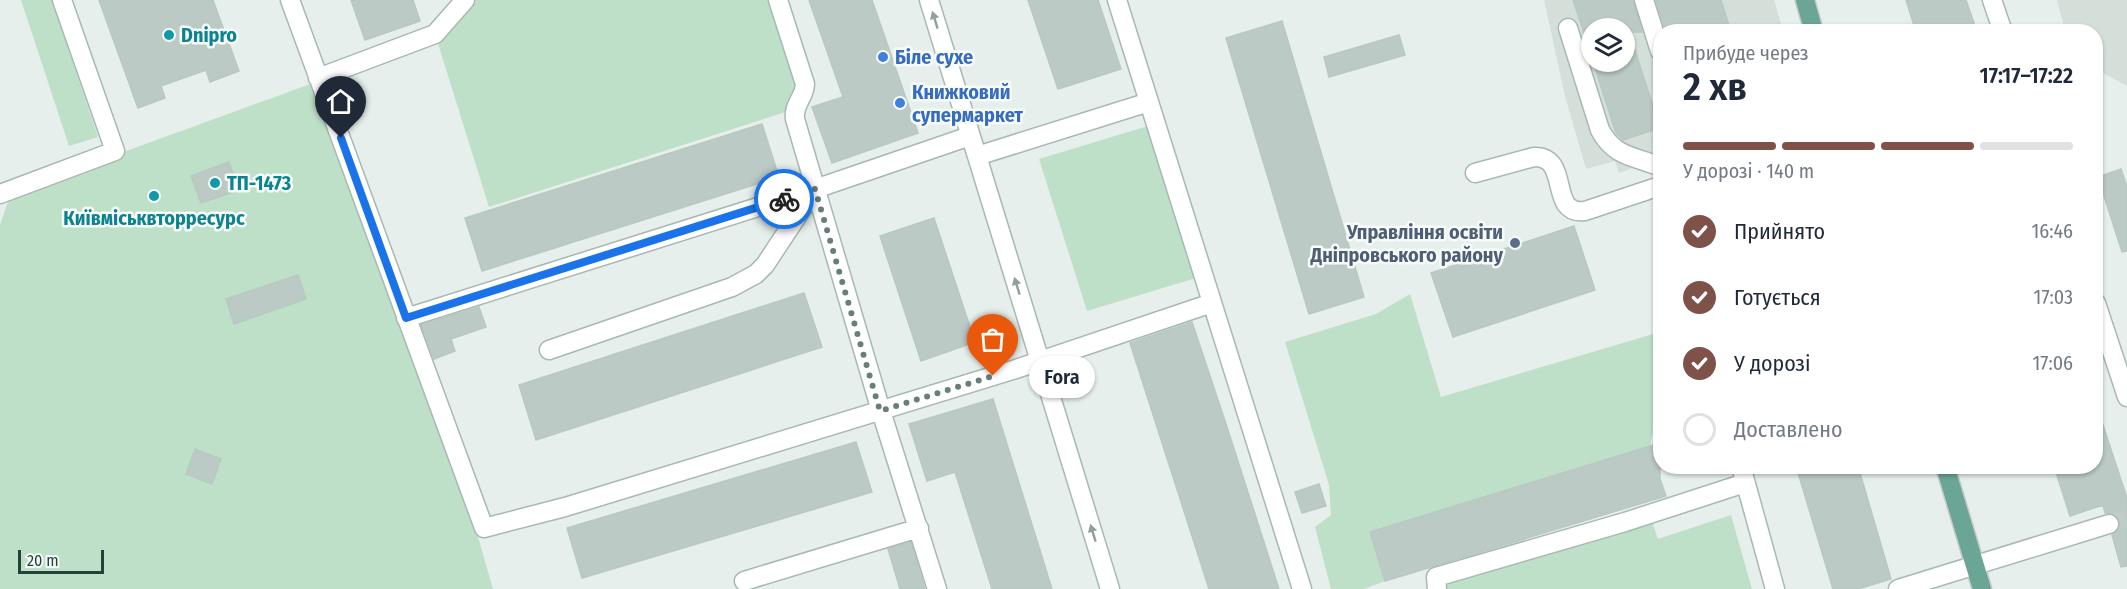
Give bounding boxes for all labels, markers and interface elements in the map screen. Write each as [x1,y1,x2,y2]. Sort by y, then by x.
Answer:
one-way arrow [930,11,939,29]
map controls [1581,18,1635,72]
button: layers [1581,18,1635,72]
place label: Dnipro [181,23,237,47]
marker: Dnipro [162,28,176,42]
text: Прибуде через [1683,41,1809,65]
place label: Біле сухе [895,45,973,69]
marker: Біле сухе [876,50,890,64]
text: 17:17–17:22 [1979,62,2073,89]
text: 2 хв [1683,64,1747,110]
pin [315,76,366,138]
place label: Книжковий супермаркет [912,80,1023,127]
icon: home [324,85,357,118]
marker: Книжковий супермаркет [893,96,907,110]
text: У дорозі · 140 m [1683,159,1814,183]
courier [754,169,814,229]
place label: ТП-1473 [227,171,291,195]
marker: ТП-1473 [208,176,222,190]
icon: bike [768,183,801,216]
marker: Київміськвторресурс [147,189,161,203]
place label: Київміськвторресурс [63,206,245,230]
icon: check [1683,215,1716,248]
text: Прийнято [1734,218,1825,245]
text: 16:46 [2032,219,2073,243]
place label: Управління освіти Дніпровського району [1310,220,1503,267]
marker: Управління освіти Дніпровського району [1508,236,1522,250]
one-way arrow [1012,277,1021,295]
icon: check [1683,281,1716,314]
text: Готується [1734,284,1821,311]
text: 17:03 [2034,285,2073,309]
pin [967,314,1018,376]
icon: bag [976,323,1009,356]
icon: check [1683,347,1716,380]
text: У дорозі [1734,350,1811,377]
text: 17:06 [2033,351,2073,375]
callout: Fora [1029,355,1095,397]
text: Fora [1044,365,1080,389]
text: Доставлено [1734,416,1843,443]
one-way arrow [1088,524,1097,542]
scale bar [18,547,104,574]
text: 20 m [27,551,58,570]

